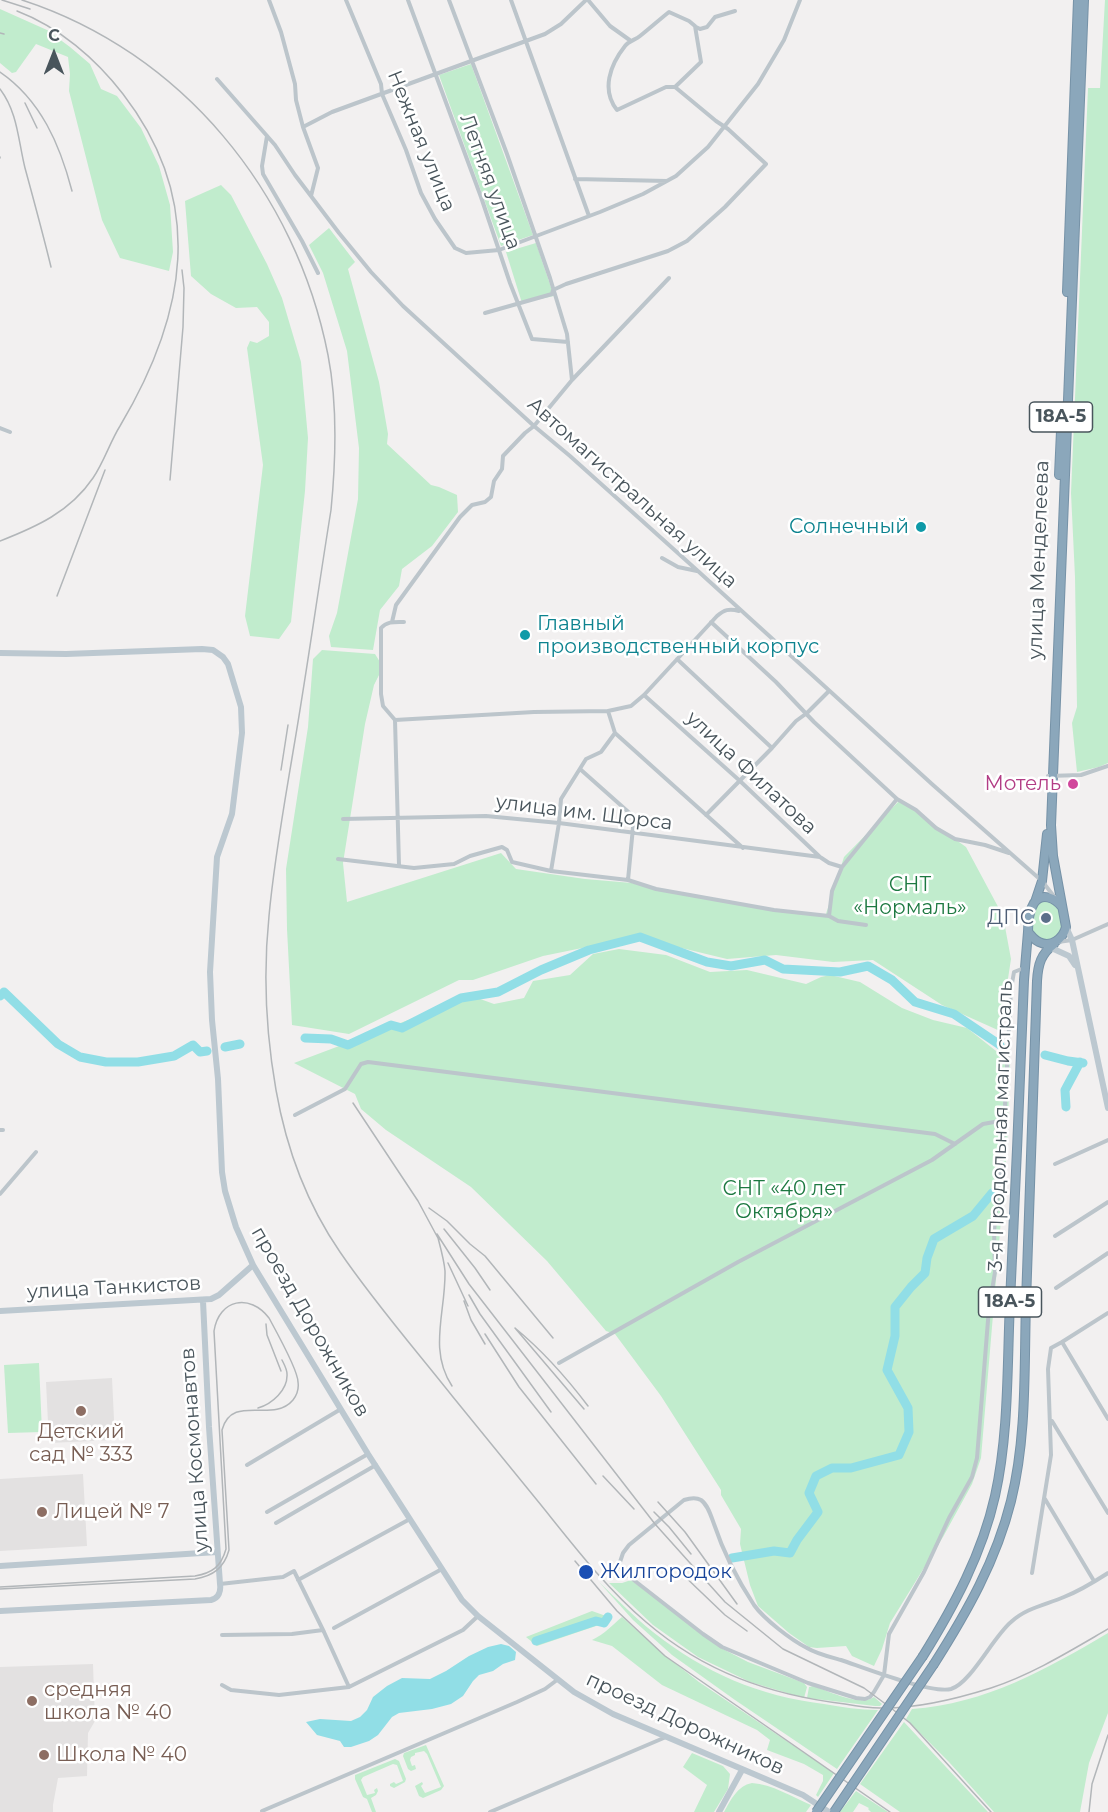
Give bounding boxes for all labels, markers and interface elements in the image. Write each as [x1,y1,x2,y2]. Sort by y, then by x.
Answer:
north arrow [24,24,84,84]
text: С [48,26,60,45]
street label: Нежная улица [382,67,460,215]
street label: Летняя улица [454,111,526,253]
street label: Автомагистральная улица [522,392,742,594]
road number: 18А-5 [1030,402,1092,432]
street label: улица Менделеева [1024,460,1054,660]
place label: Солнечный [789,515,909,539]
marker: Солнечный [914,520,928,534]
place label: Главный производственный корпус [537,612,819,659]
marker: Главный производственный корпус [518,628,532,642]
street label: улица Филатова [681,706,821,840]
place label: Мотель [984,772,1061,796]
marker: Мотель [1066,777,1080,791]
street label: улица им. Щорса [494,790,674,836]
park label: СНТ «Нормаль» [853,873,967,920]
place label: ДПС [987,906,1034,930]
marker: ДПС [1039,911,1053,925]
street label: 3-я Продольная магистраль [984,980,1018,1272]
park label: СНТ «40 лет Октября» [722,1177,846,1224]
street label: проезд Дорожников [246,1223,374,1421]
street label: улица Танкистов [26,1271,202,1305]
road number: 18А-5 [978,1287,1042,1317]
street label: улица Космонавтов [176,1347,214,1553]
marker: Детский сад № 333 [74,1404,88,1418]
place label: Детский сад № 333 [29,1420,133,1467]
place label: Лицей № 7 [54,1500,170,1524]
marker: Лицей № 7 [35,1505,49,1519]
place label: Жилгородок [600,1560,732,1584]
marker: Жилгородок [577,1563,595,1581]
street label: проезд Дорожников [582,1668,788,1780]
place label: средняя школа № 40 [44,1678,172,1725]
marker: средняя школа № 40 [25,1694,39,1708]
place label: Школа № 40 [56,1743,187,1767]
marker: Школа № 40 [37,1748,51,1762]

